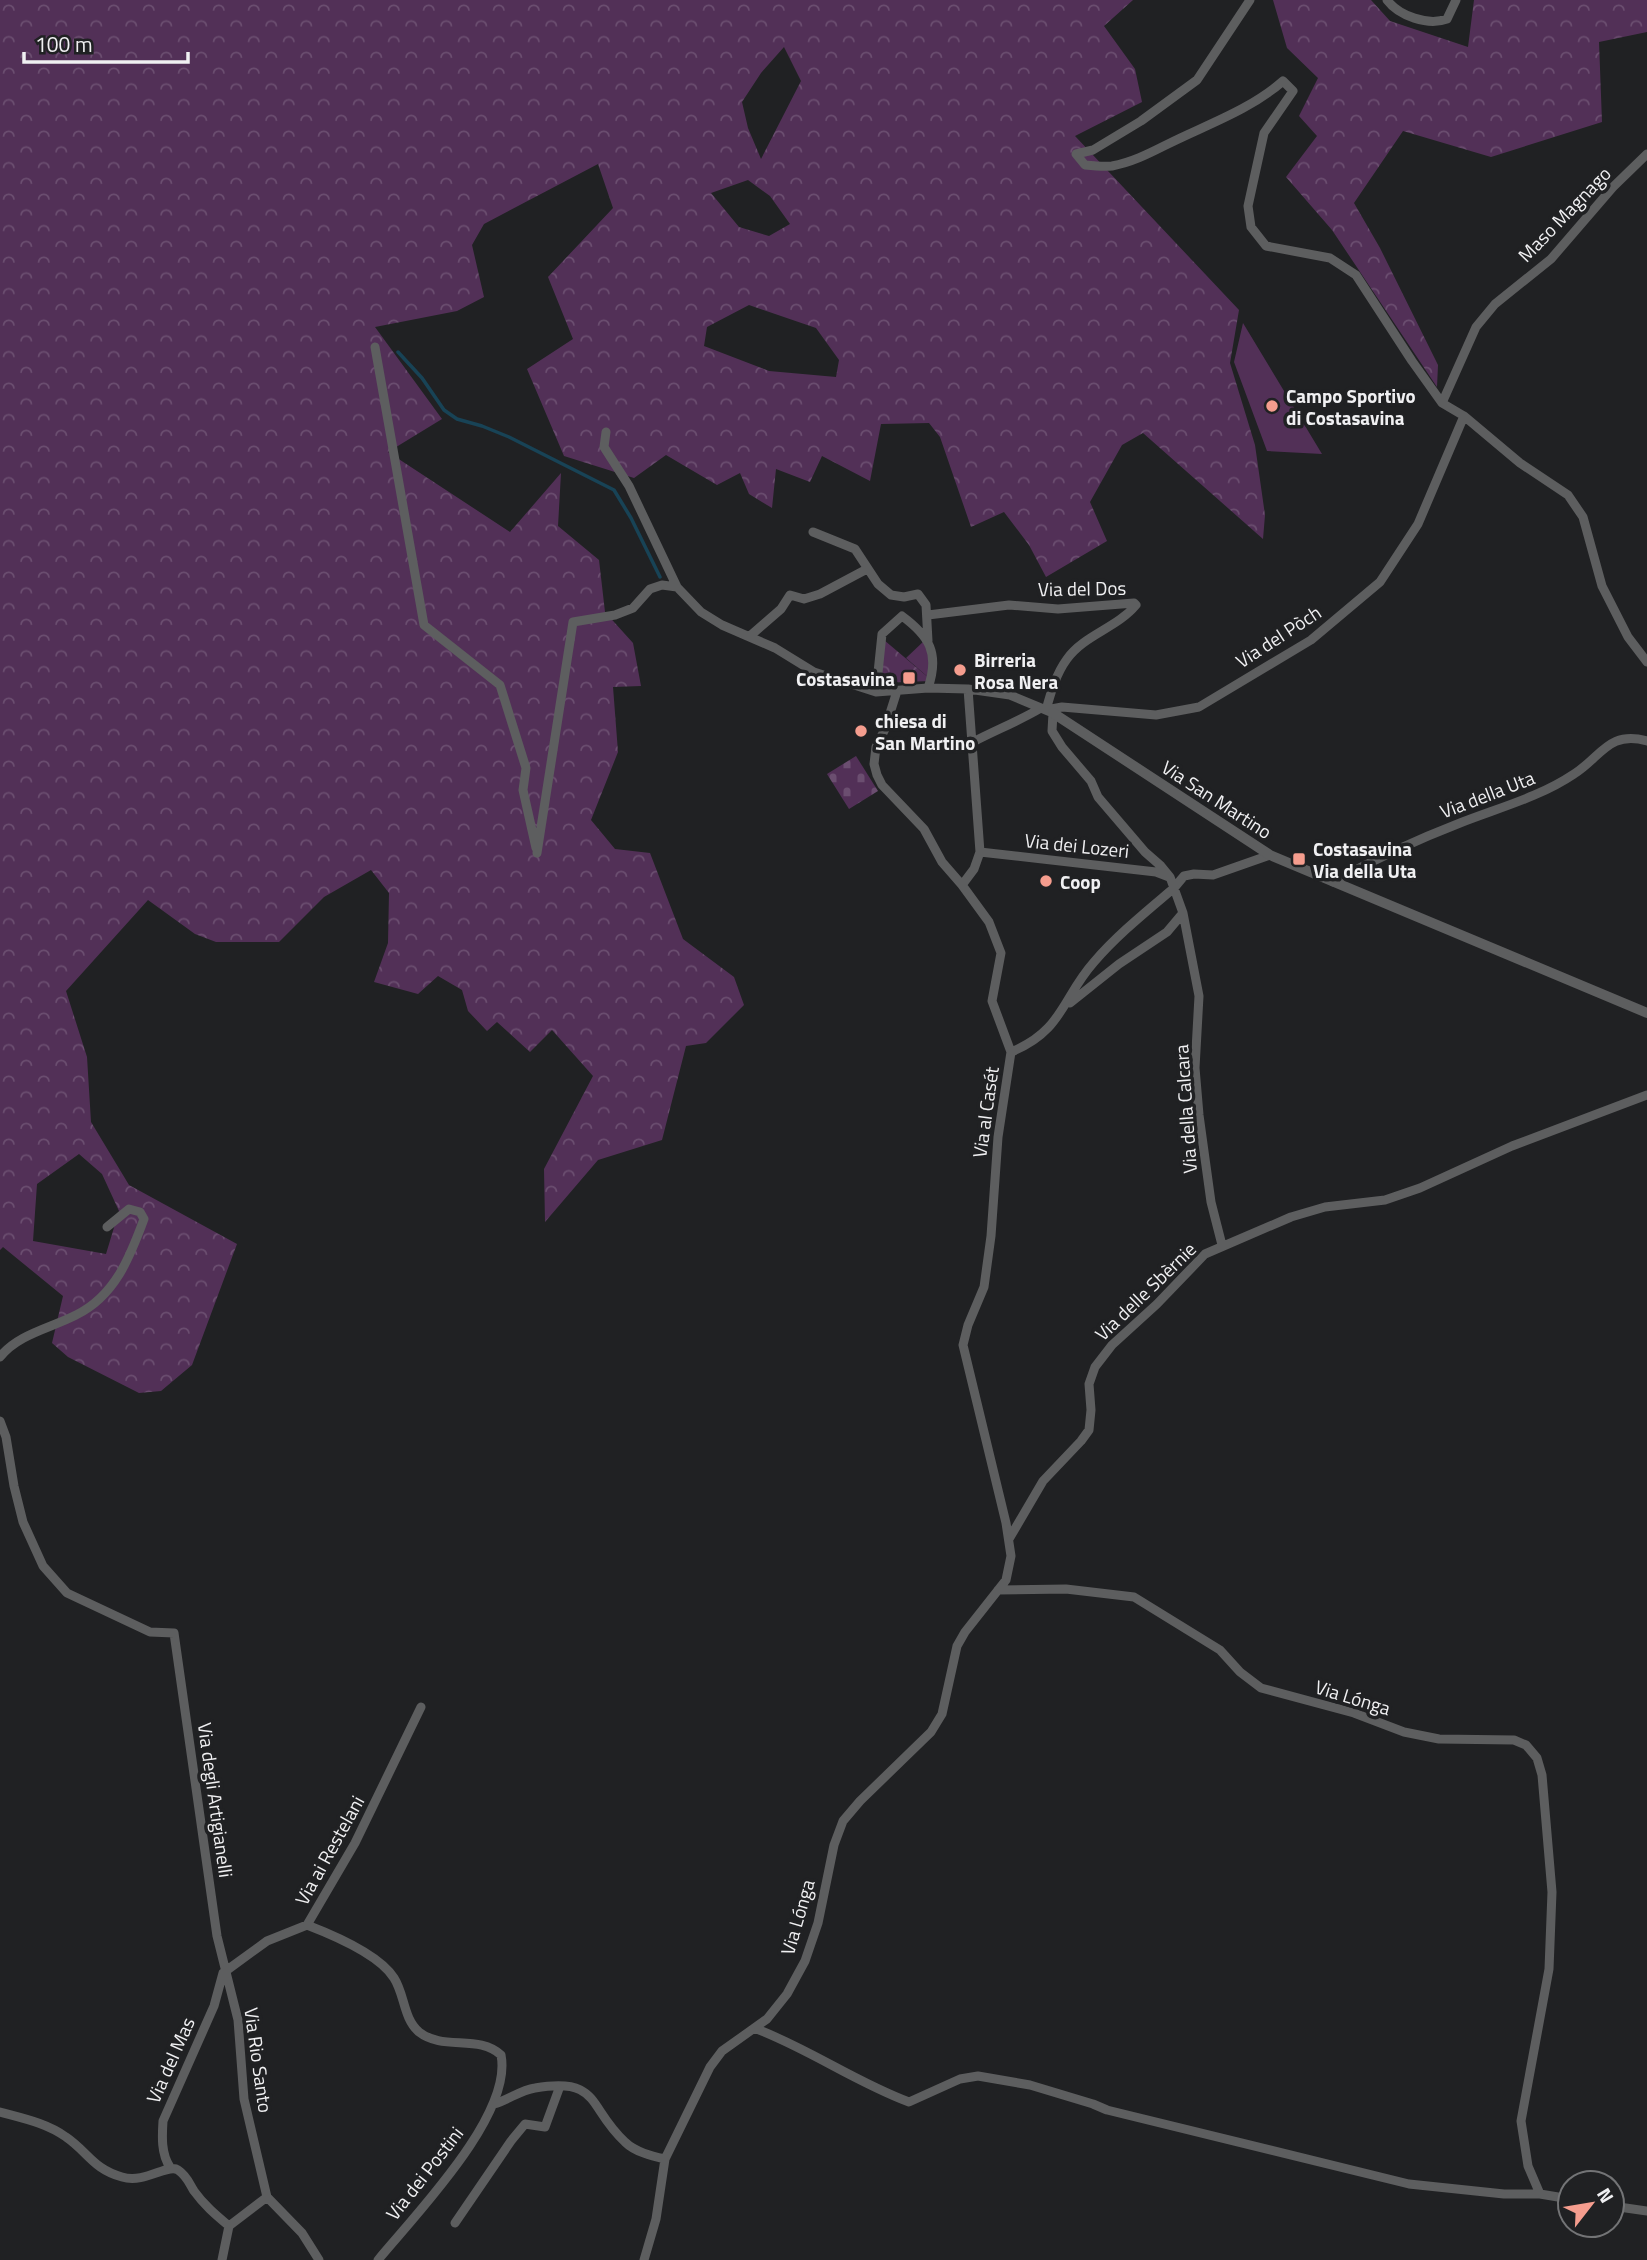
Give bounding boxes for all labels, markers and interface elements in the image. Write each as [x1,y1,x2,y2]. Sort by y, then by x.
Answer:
scale bar [24,21,189,65]
text: 100 m [35,28,92,60]
street label: Maso Magnago [1511,160,1617,268]
place label: Campo Sportivo di Costasavina [1286,381,1416,432]
marker: Campo Sportivo di Costasavina [1264,398,1280,414]
street label: Via del Dos [1038,573,1127,603]
street label: Via del Pòch [1229,597,1327,675]
place label: Birreria Rosa Nera [974,645,1058,696]
marker: Birreria Rosa Nera [952,662,968,678]
place label: Costasavina [796,664,895,693]
marker: Costasavina [901,670,917,686]
place label: chiesa di San Martino [875,706,975,757]
marker: chiesa di San Martino [853,723,869,739]
street label: Via San Martino [1156,752,1278,846]
street label: Via della Uta [1435,762,1539,825]
street label: Via dei Lozeri [1023,825,1131,865]
place label: Costasavina Via della Uta [1313,834,1417,885]
marker: Costasavina Via della Uta [1291,851,1307,867]
place label: Coop [1060,867,1101,896]
marker: Coop [1038,873,1054,889]
street label: Via della Calcara [1166,1043,1204,1174]
street label: Via al Casét [964,1064,1006,1160]
street label: Via delle Sbèrnie [1088,1235,1202,1347]
street label: Via Lónga [1312,1672,1395,1722]
street label: Via degli Artigianelli [191,1721,241,1879]
street label: Via ai Restelani [287,1790,371,1910]
street label: Via Lónga [772,1875,822,1958]
street label: Via Rio Santo [237,2006,281,2114]
street label: Via del Mas [138,2012,202,2108]
street label: Via dei Postini [378,2120,470,2226]
north arrow [1556,2169,1626,2239]
text: N [1590,2182,1622,2208]

